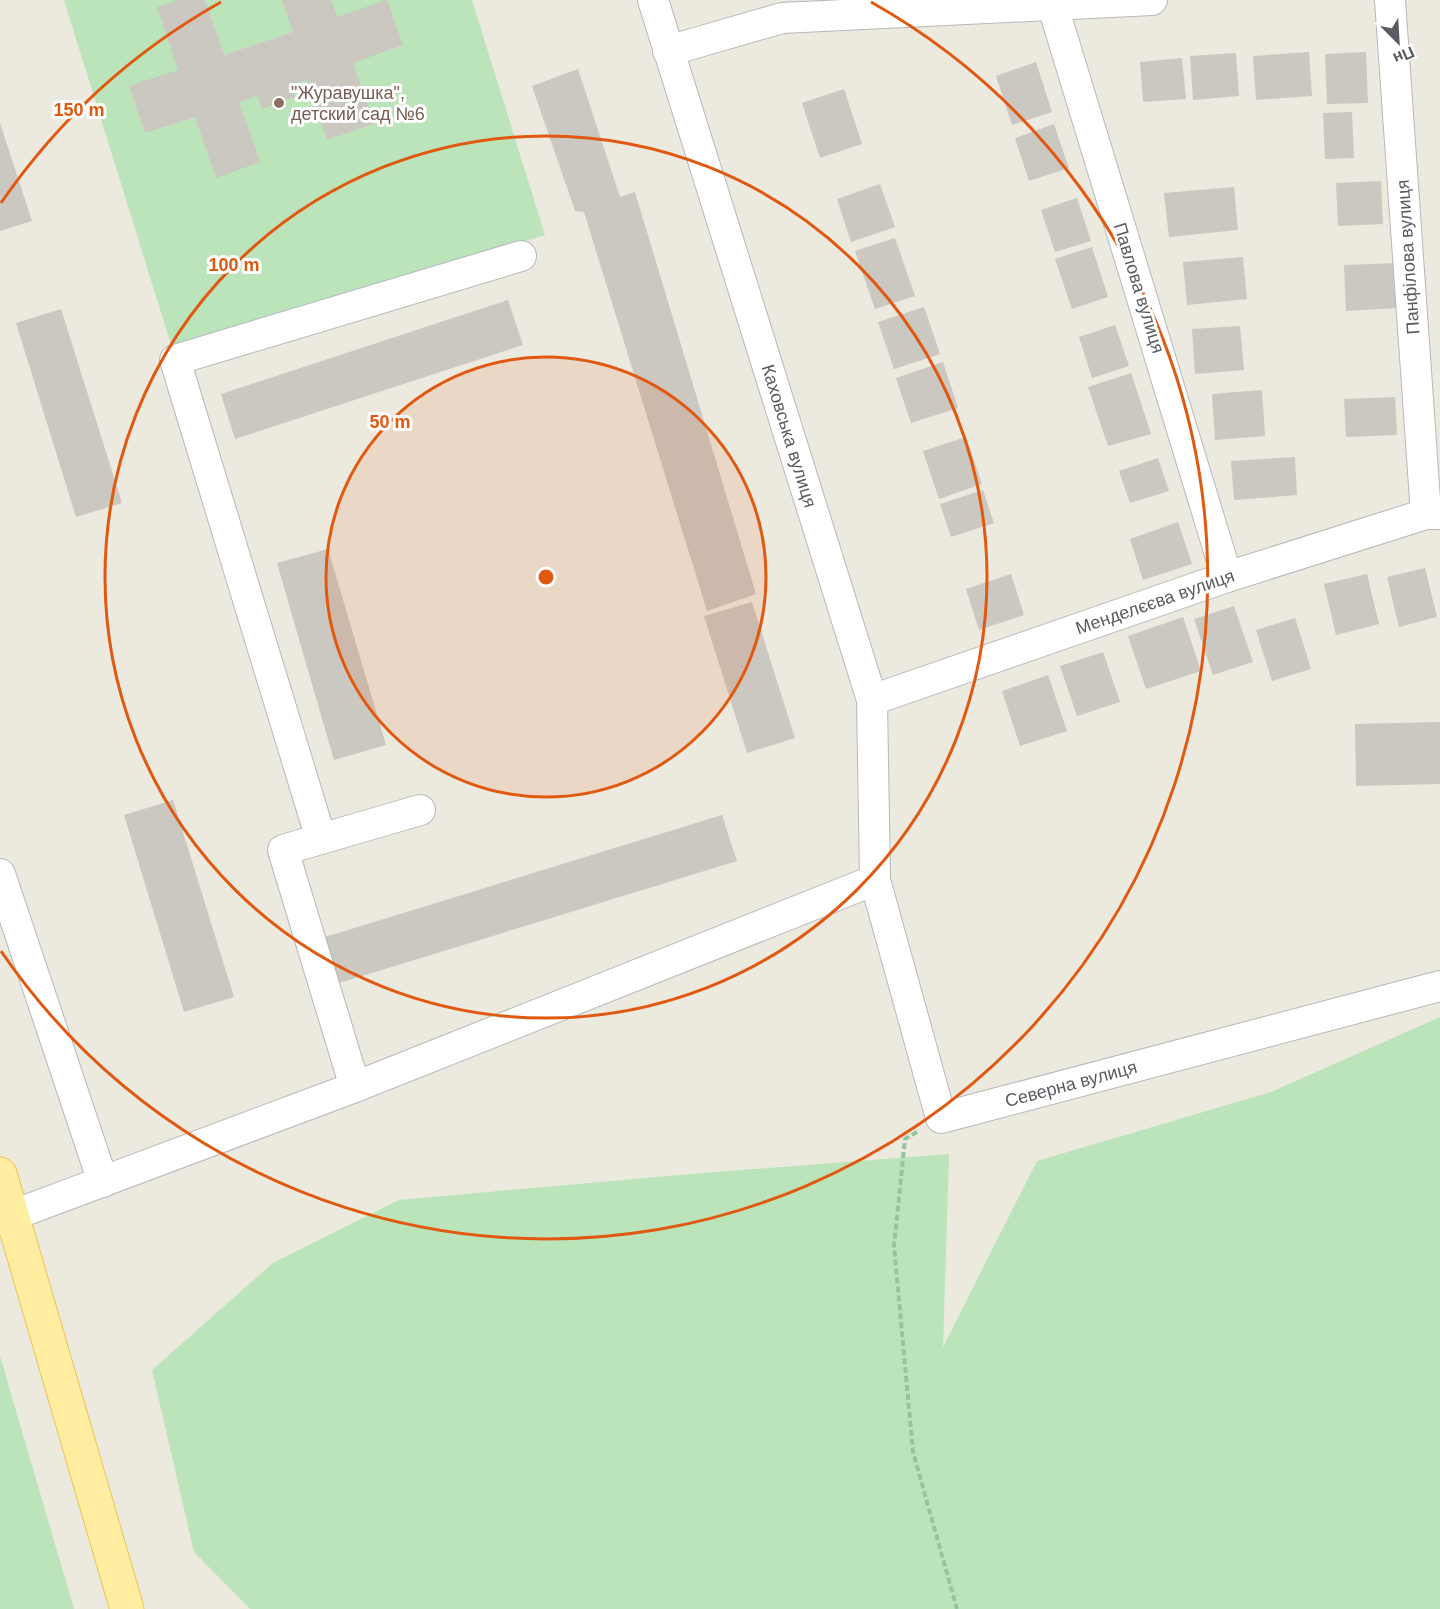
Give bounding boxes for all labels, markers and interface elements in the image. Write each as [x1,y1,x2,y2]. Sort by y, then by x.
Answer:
north arrow [1368,12,1428,72]
text: Пн [1391,43,1417,67]
place label: "Журавушка", детский сад №6 [291,83,425,124]
marker: "Журавушка", детский сад №6 [272,96,286,110]
text: 150 m [53,100,105,120]
street label: Панфілова вулиця [1393,179,1423,335]
street label: Павлова вулиця [1110,220,1168,356]
text: 100 m [208,255,260,275]
street label: Каховська вулиця [758,362,820,510]
text: 50 m [369,412,411,432]
street label: Менделєєва вулиця [1073,565,1237,639]
centre of rings [536,567,556,587]
street label: Северна вулиця [1003,1057,1139,1111]

